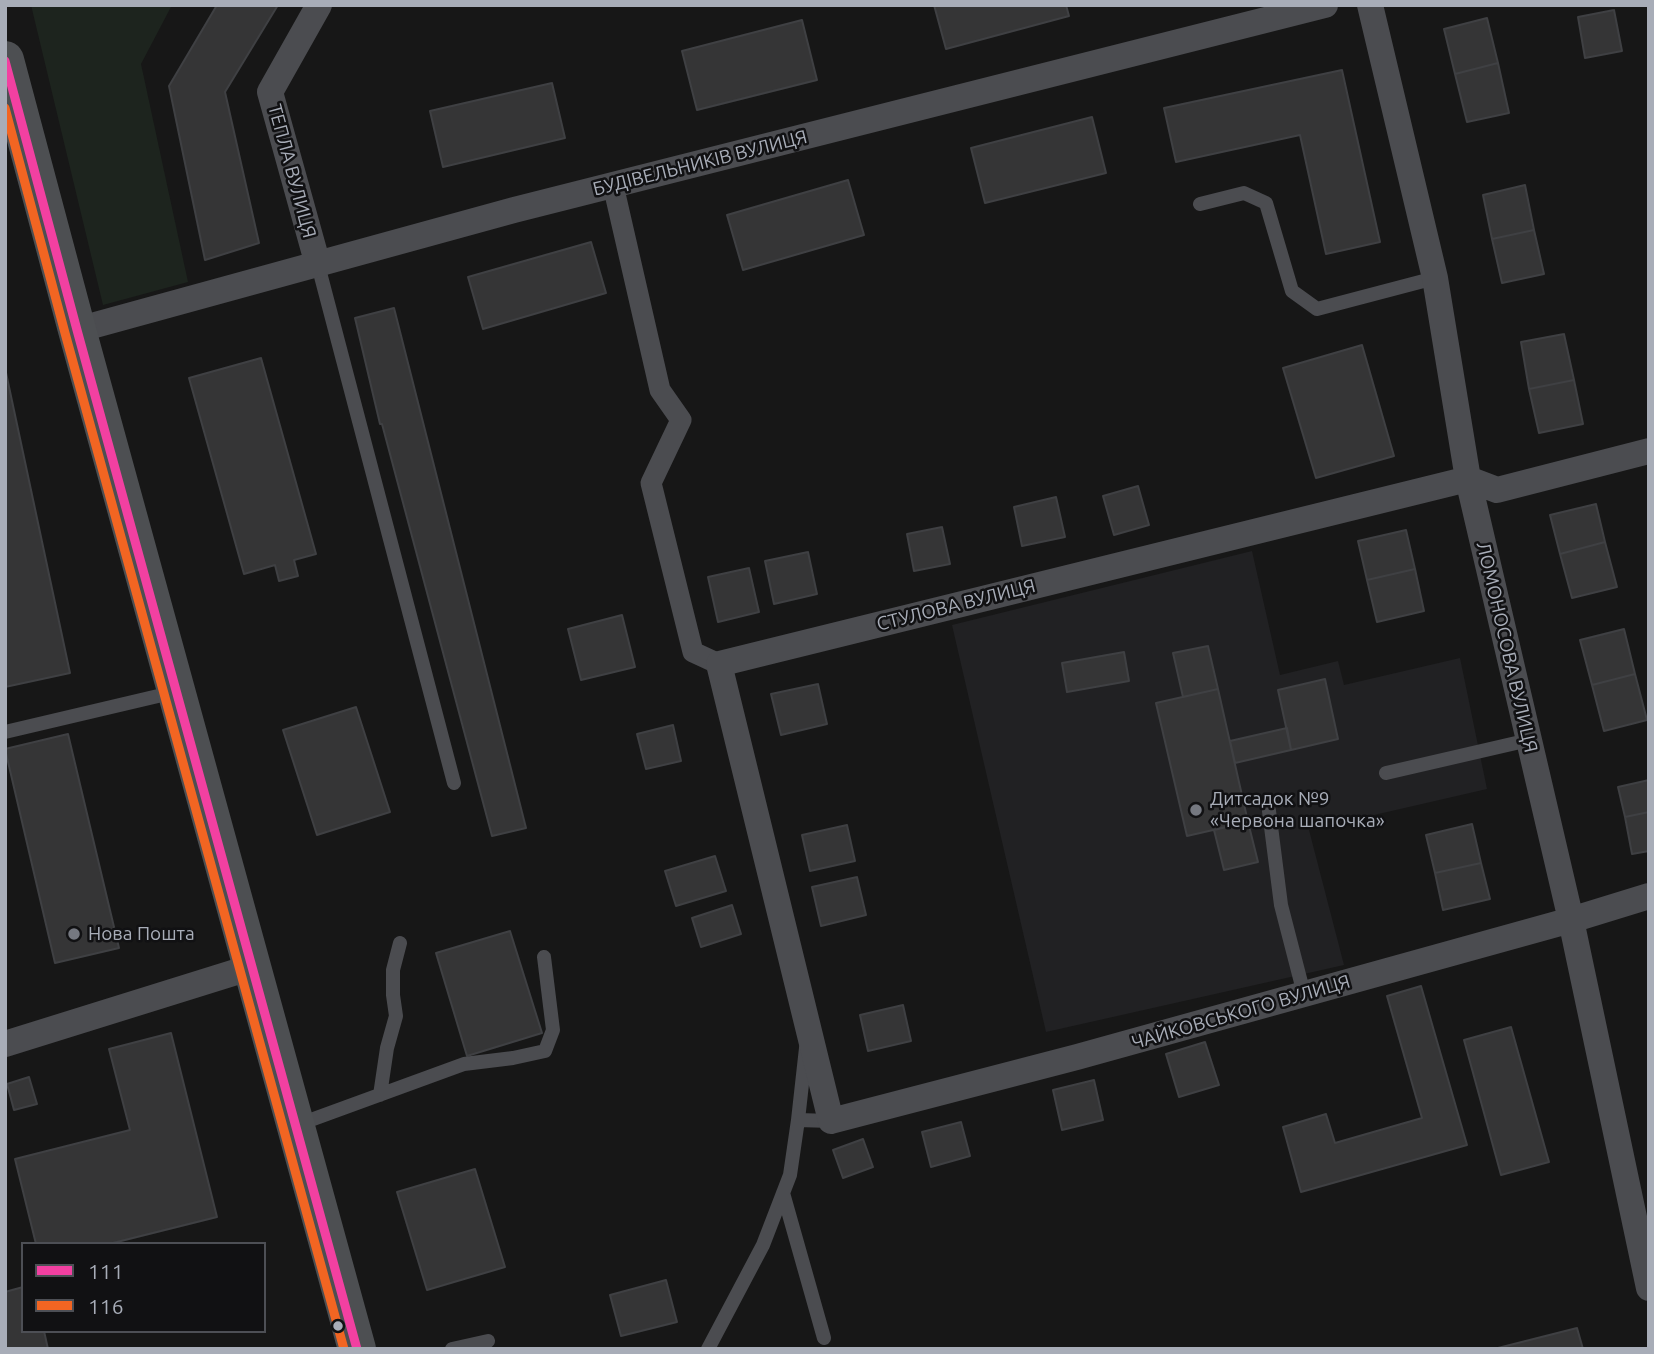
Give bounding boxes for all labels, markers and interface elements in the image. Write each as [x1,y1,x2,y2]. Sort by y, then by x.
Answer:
street label: ТЕПЛА ВУЛИЦЯ [263,102,321,240]
street label: БУДІВЕЛЬНИКІВ ВУЛИЦЯ [590,125,810,201]
street label: ЛОМОНОСОВА ВУЛИЦЯ [1472,539,1542,755]
street label: СТУЛОВА ВУЛИЦЯ [874,574,1038,636]
place label: Дитсадок №9 «Червона шапочка» [1210,788,1385,832]
marker: Дитсадок №9 «Червона шапочка» [1188,802,1204,818]
place label: Нова Пошта [88,923,195,945]
marker: Нова Пошта [66,926,82,942]
street label: ЧАЙКОВСЬКОГО ВУЛИЦЯ [1129,970,1353,1054]
legend [21,1242,266,1333]
text: 111 [88,1259,124,1283]
text: 116 [88,1294,124,1318]
unlabelled marker [331,1319,345,1333]

